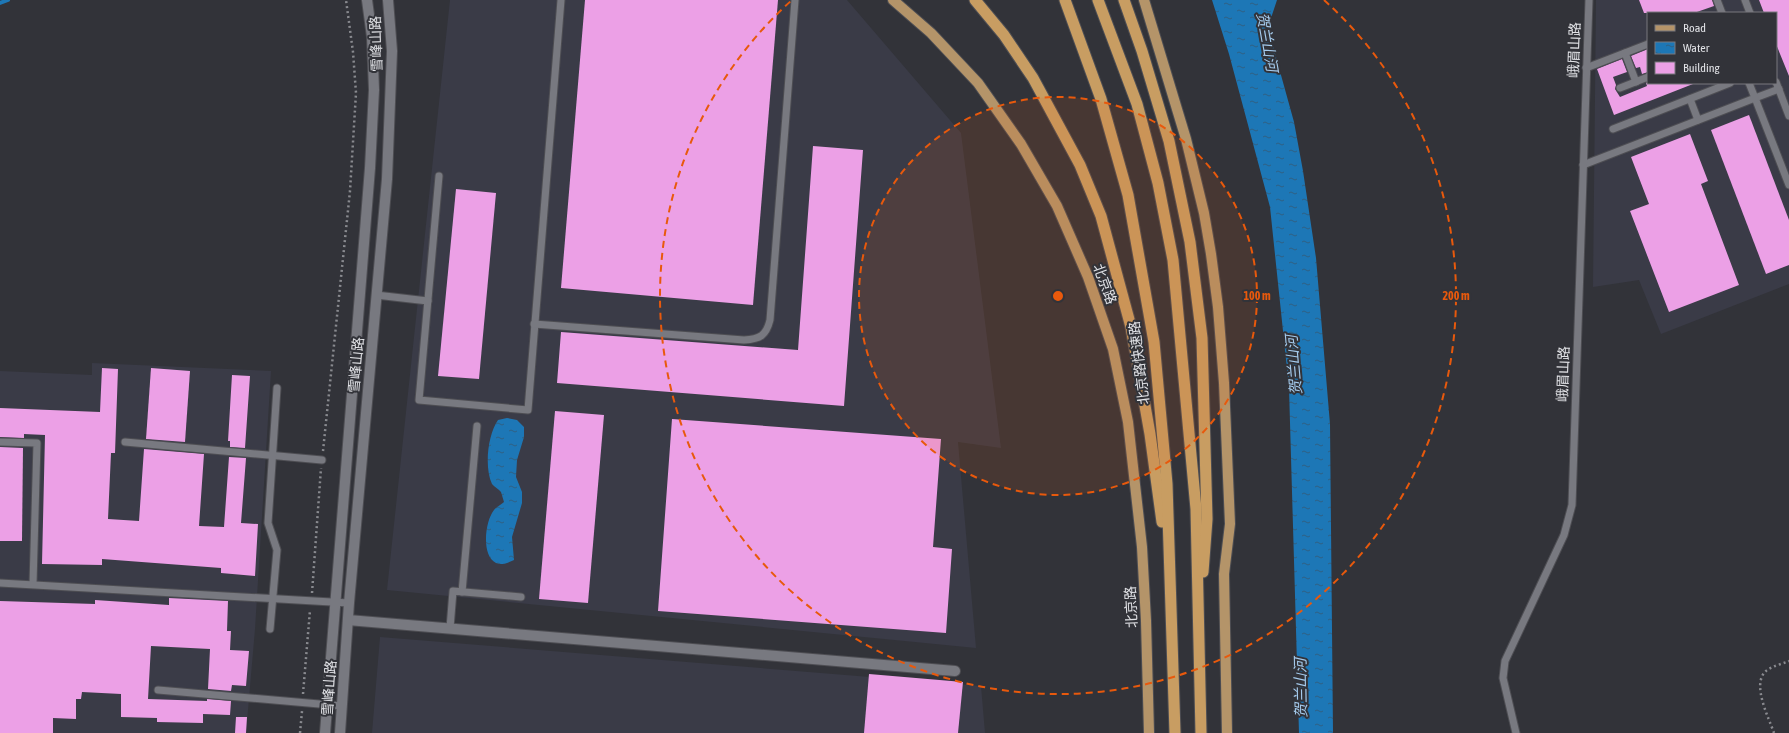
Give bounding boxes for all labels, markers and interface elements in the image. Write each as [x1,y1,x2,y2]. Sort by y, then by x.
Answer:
water label: 贺兰山河 [1254,11,1282,76]
legend [1647,12,1777,84]
street label: 雪峰山路 [367,16,385,72]
text: Road [1683,21,1706,35]
street label: 峨眉山路 [1565,22,1583,78]
text: Water [1683,41,1710,55]
text: Building [1683,61,1721,75]
street label: 北京路 [1090,262,1120,306]
centre of rings [1051,289,1065,303]
text: 100 m [1243,289,1271,303]
text: 200 m [1442,289,1470,303]
street label: 北京路快速路 [1126,320,1152,406]
water label: 贺兰山河 [1282,331,1305,396]
street label: 雪峰山路 [346,336,366,394]
street label: 峨眉山路 [1554,346,1572,402]
street label: 北京路 [1122,586,1140,628]
water label: 贺兰山河 [1291,655,1310,718]
street label: 雪峰山路 [319,660,339,716]

